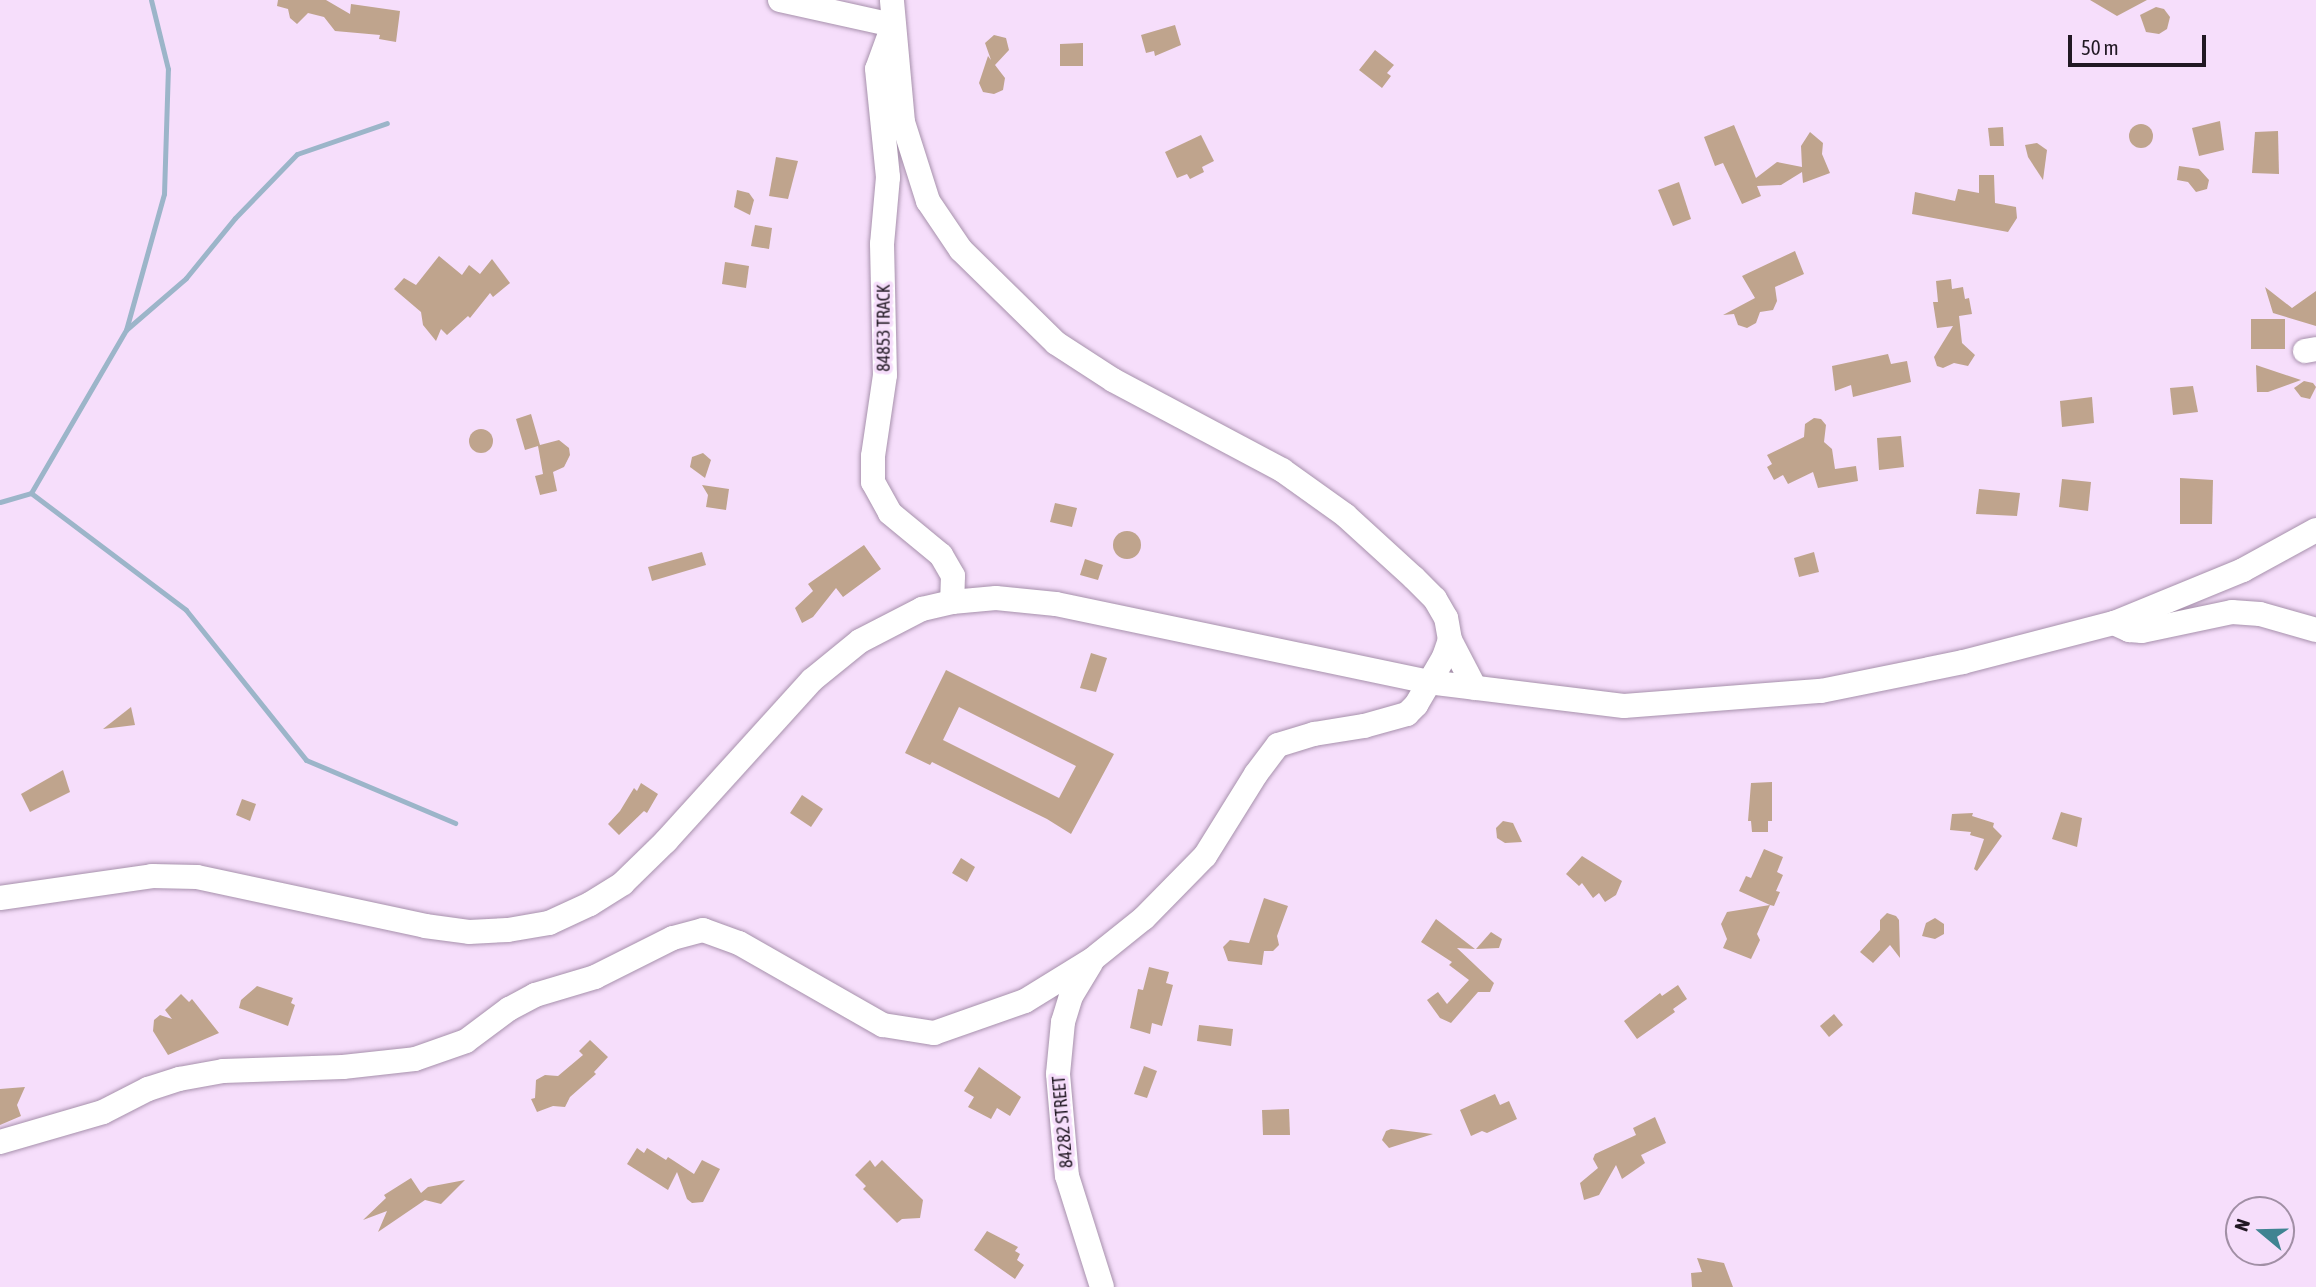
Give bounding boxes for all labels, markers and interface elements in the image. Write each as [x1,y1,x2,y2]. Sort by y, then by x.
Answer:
scale bar [2071,21,2209,65]
text: 50 m [2081,35,2119,59]
street label: 84853 TRACK [873,284,895,372]
street label: 84282 STREET [1048,1075,1078,1169]
north arrow [2225,1196,2295,1266]
text: N [2230,1216,2254,1234]

